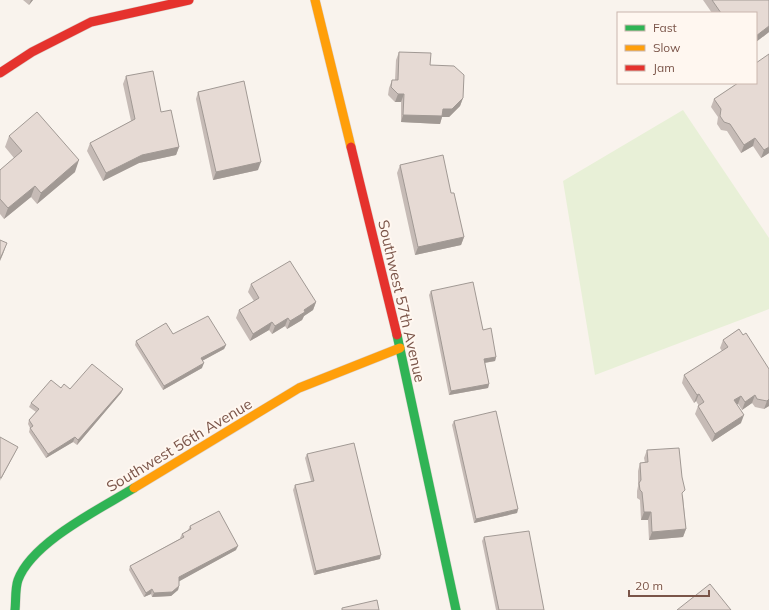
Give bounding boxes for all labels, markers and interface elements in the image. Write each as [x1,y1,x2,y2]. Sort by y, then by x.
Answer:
legend [617,12,757,84]
text: Fast [653,20,677,35]
text: Slow [653,40,681,55]
text: Jam [653,60,675,75]
street label: Southwest 57th Avenue [374,218,430,384]
street label: Southwest 56th Avenue [103,394,255,496]
scale bar [629,572,709,598]
text: 20 m [635,578,663,593]

